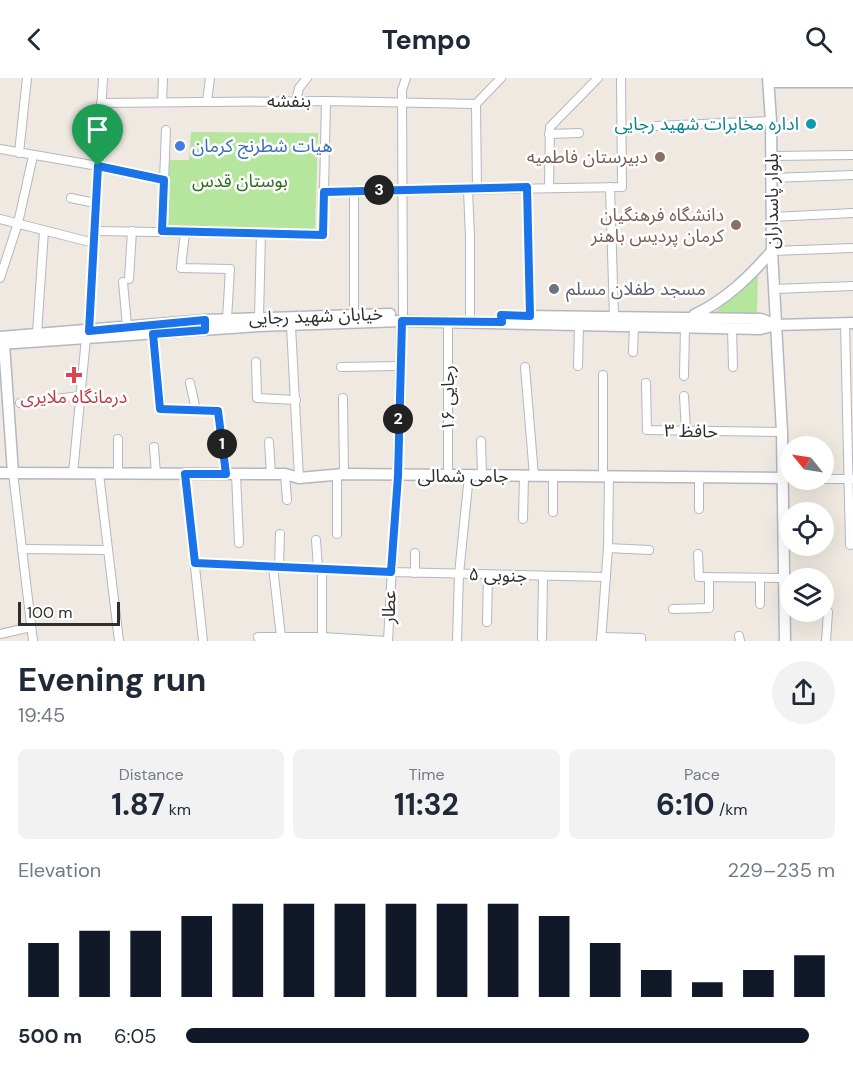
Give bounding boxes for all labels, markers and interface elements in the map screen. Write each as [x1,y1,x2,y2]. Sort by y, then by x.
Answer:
text: Tempo [382,22,471,57]
icon: back [18,23,51,56]
icon: search [802,23,835,56]
street label: بنفشه [267,89,311,113]
pin [72,104,123,166]
place label: اداره مخابرات شهید رجایی [615,112,799,136]
icon: arrive [81,113,114,146]
marker: اداره مخابرات شهید رجایی [804,117,818,131]
place label: هیات شطرنج کرمان [192,134,333,159]
marker: هیات شطرنج کرمان [173,139,187,153]
place label: دبیرستان فاطمیه [527,145,648,169]
marker: دبیرستان فاطمیه [653,150,667,164]
street label: بلوار پاسداران [760,153,784,249]
park label: بوستان قدس [192,169,288,193]
pin: 3 [364,175,394,205]
text: 3 [374,179,384,200]
place label: دانشگاه فرهنگیان کرمان پردیس باهنر [590,203,725,248]
marker: دانشگاه فرهنگیان کرمان پردیس باهنر [729,218,743,232]
place label: مسجد طفلان مسلم [566,277,706,302]
marker: مسجد طفلان مسلم [547,282,561,296]
street label: خیابان شهید رجایی [248,302,384,330]
street label: رجایی ۱۶ [436,365,460,431]
marker: درمانگاه ملایری [65,366,83,384]
place label: درمانگاه ملایری [21,385,127,409]
pin: 2 [383,404,413,434]
text: 2 [393,408,403,429]
street label: حافظ ۳ [664,419,718,443]
pin: 1 [207,429,237,459]
text: 1 [219,433,225,454]
north arrow [780,436,834,490]
map controls [780,436,834,622]
street label: جامی شمالی [417,464,509,488]
button: locate [780,502,834,556]
street label: جنوبی ۵ [468,562,528,588]
button: layers [780,568,834,622]
street label: عطار [376,590,402,625]
scale bar [18,599,120,626]
text: 100 m [27,602,72,623]
text: Evening run [18,658,206,701]
button: share [772,661,835,724]
text: 19:45 [18,702,65,728]
text: Distance [119,764,184,785]
text: Time [408,764,445,785]
text: Pace [684,764,720,785]
text: 1.87 [111,785,165,824]
text: 11:32 [394,785,459,824]
text: 6:10 [656,785,715,824]
text: km [165,799,191,820]
text: /km [715,799,748,820]
text: Elevation [18,857,101,883]
text: 229–235 m [728,857,835,883]
text: 500 m [18,1023,82,1049]
text: 6:05 [114,1023,156,1049]

